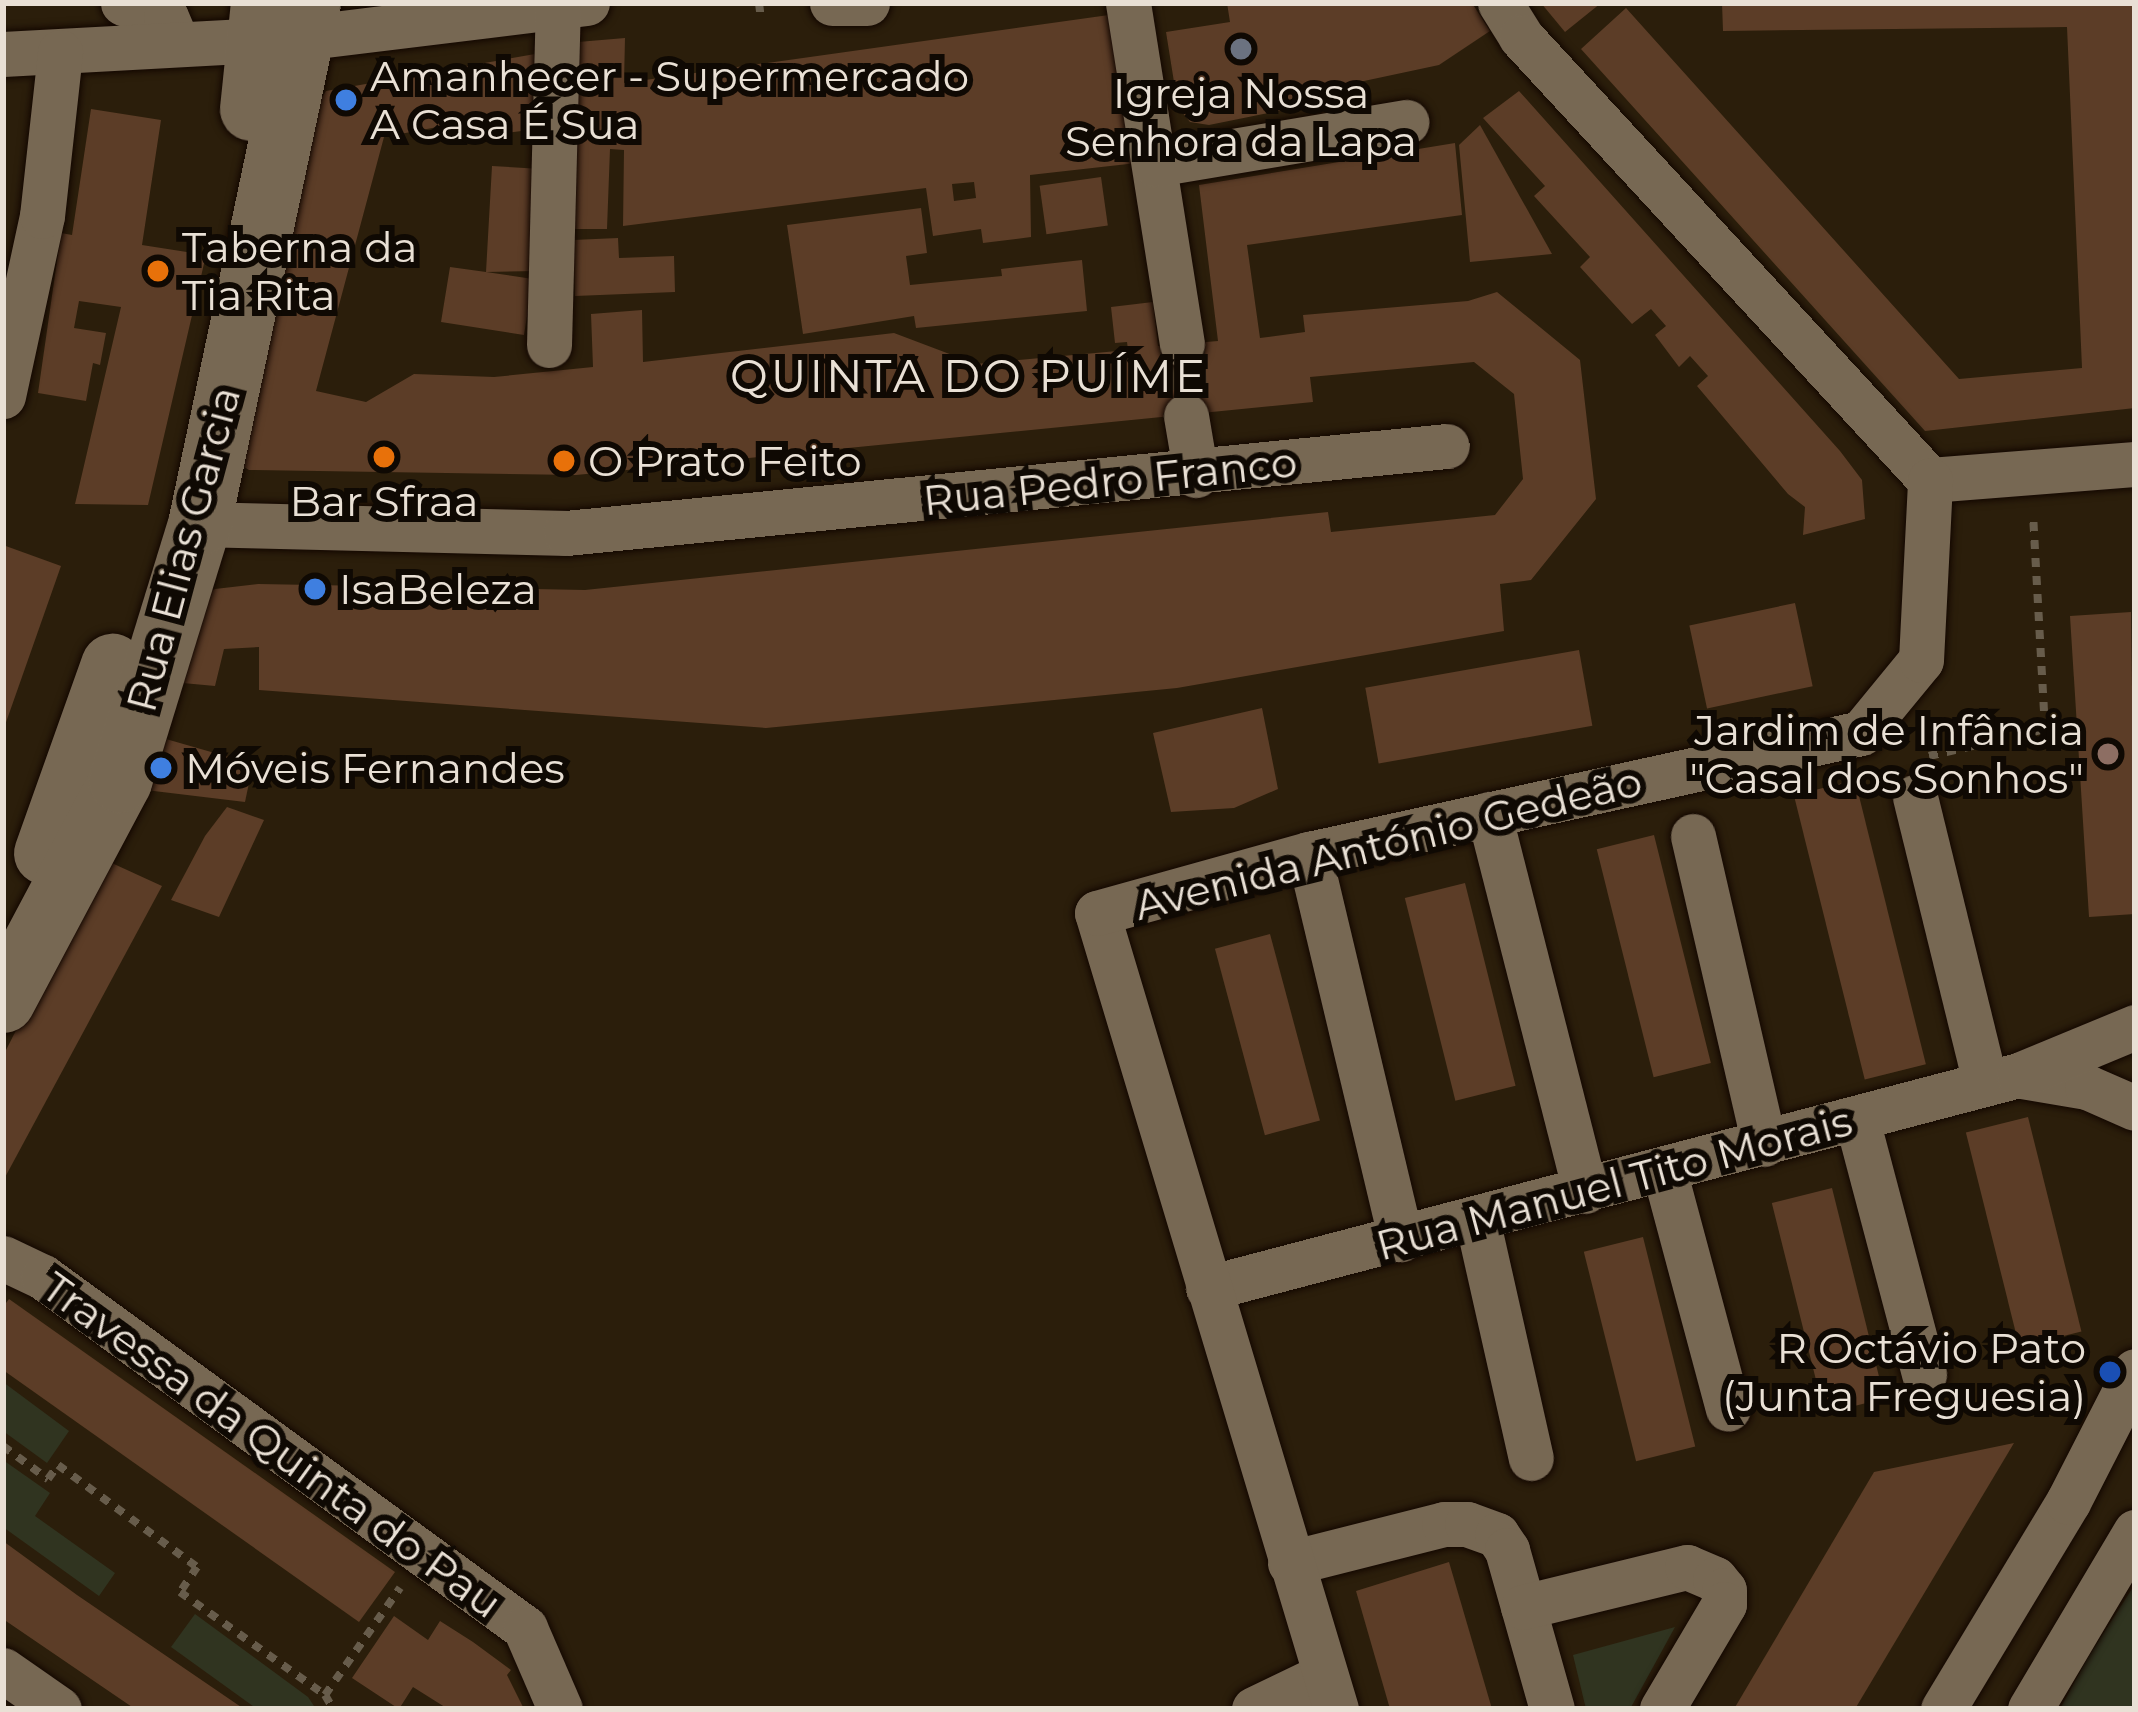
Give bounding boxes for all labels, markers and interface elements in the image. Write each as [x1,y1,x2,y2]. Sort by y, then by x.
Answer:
marker: Igreja Nossa Senhora da Lapa [1228,36,1254,62]
place label: Amanhecer - Supermercado A Casa É Sua [370,51,969,150]
place label: Igreja Nossa Senhora da Lapa [1065,68,1417,166]
marker: Amanhecer - Supermercado A Casa É Sua [333,87,359,113]
place label: Taberna da Tia Rita [182,222,417,320]
marker: Taberna da Tia Rita [145,258,171,284]
district label: QUINTA DO PUÍME [730,349,1208,403]
street label: Rua Elias Garcia [115,381,251,717]
place label: O Prato Feito [588,436,862,486]
street label: Rua Pedro Franco [921,436,1299,526]
marker: Bar Sfraa [371,444,397,470]
marker: O Prato Feito [551,448,577,474]
place label: Bar Sfraa [289,476,479,526]
place label: IsaBeleza [339,564,537,614]
marker: IsaBeleza [302,576,328,602]
place label: Jardim de Infância "Casal dos Sonhos" [1689,705,2084,804]
marker: Jardim de Infância "Casal dos Sonhos" [2095,741,2121,767]
place label: Móveis Fernandes [185,743,565,793]
marker: Móveis Fernandes [148,755,174,781]
street label: Avenida António Gedeão [1129,756,1647,930]
street label: Rua Manuel Tito Morais [1371,1095,1857,1271]
street label: Travessa da Quinta do Pau [33,1261,511,1629]
place label: R Octávio Pato (Junta Freguesia) [1722,1323,2086,1422]
marker: R Octávio Pato (Junta Freguesia) [2097,1359,2123,1385]

